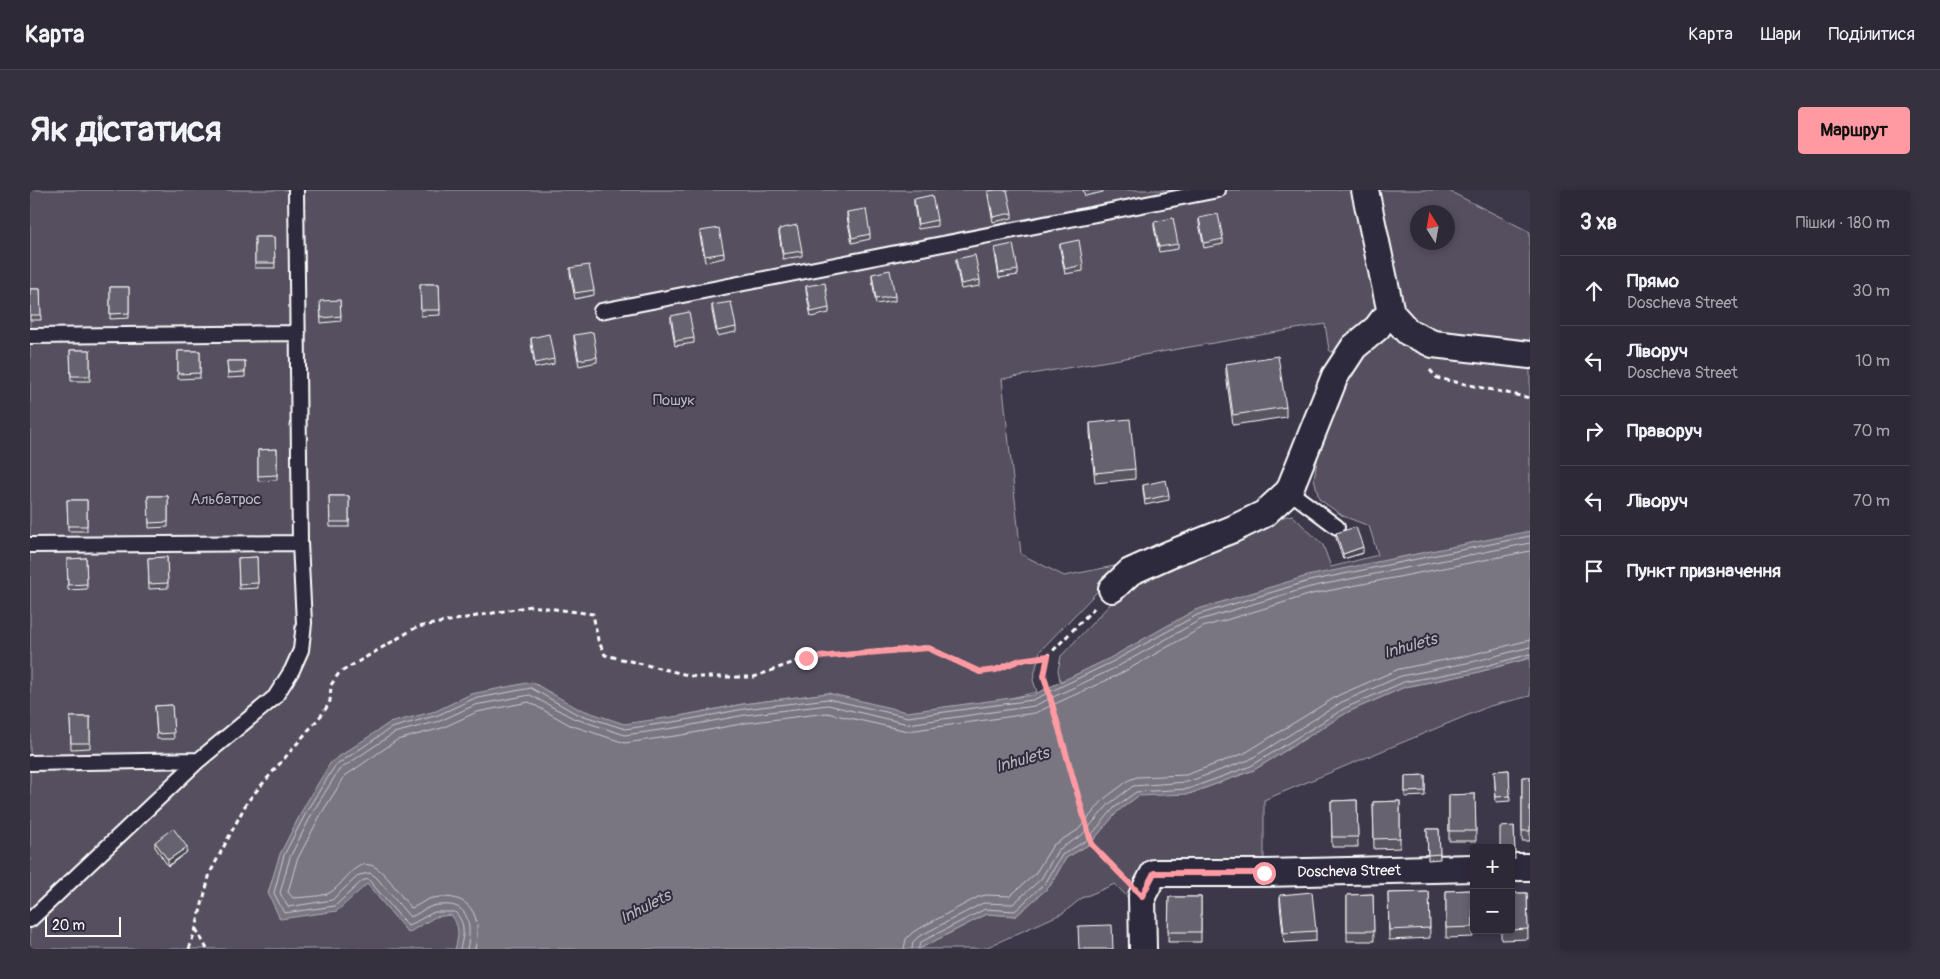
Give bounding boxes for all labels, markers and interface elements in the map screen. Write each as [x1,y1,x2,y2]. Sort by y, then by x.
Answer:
text: Карта [25,20,84,49]
text: Карта [1688,23,1733,46]
text: Шари [1761,23,1800,46]
text: Поділитися [1828,23,1915,46]
button: Маршрут [1798,107,1910,154]
text: Як дістатися [30,108,221,152]
north arrow [1410,205,1455,250]
text: 3 хв [1580,209,1617,236]
text: Пішки · 180 m [1796,213,1890,233]
text: Прямо [1627,269,1679,293]
icon: ahead [1580,277,1608,305]
text: 30 m [1852,281,1890,301]
text: Doscheva Street [1627,293,1738,313]
text: Ліворуч [1627,339,1688,363]
icon: left [1580,347,1608,375]
text: 10 m [1855,351,1890,371]
text: Doscheva Street [1627,363,1738,383]
park label: Пошук [653,391,695,410]
icon: right [1580,417,1608,445]
text: Праворуч [1627,419,1702,443]
text: 70 m [1853,421,1890,441]
icon: left [1580,487,1608,515]
text: Ліворуч [1627,489,1688,513]
park label: Альбатрос [191,490,262,509]
text: 70 m [1853,491,1890,511]
icon: arrive [1580,557,1608,585]
text: Пункт призначення [1627,559,1781,583]
water label: Inhulets [1381,628,1441,663]
route end [795,647,818,670]
water label: Inhulets [993,742,1053,777]
map controls [1470,844,1515,934]
button: + [1470,844,1515,889]
street label: Doscheva Street [1297,861,1402,882]
route start [1253,862,1276,885]
water label: Inhulets [617,885,676,928]
button: − [1470,889,1515,934]
scale bar [45,914,121,937]
text: 20 m [52,917,85,934]

